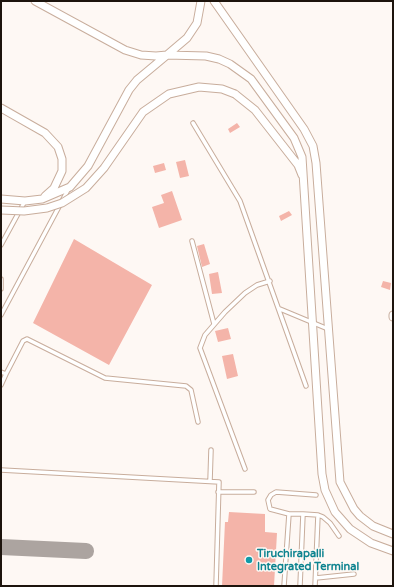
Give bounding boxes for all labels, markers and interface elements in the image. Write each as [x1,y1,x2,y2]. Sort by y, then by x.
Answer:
place label: Tiruchirapalli Integrated Terminal [257,547,359,573]
marker: Tiruchirapalli Integrated Terminal [244,555,254,565]

